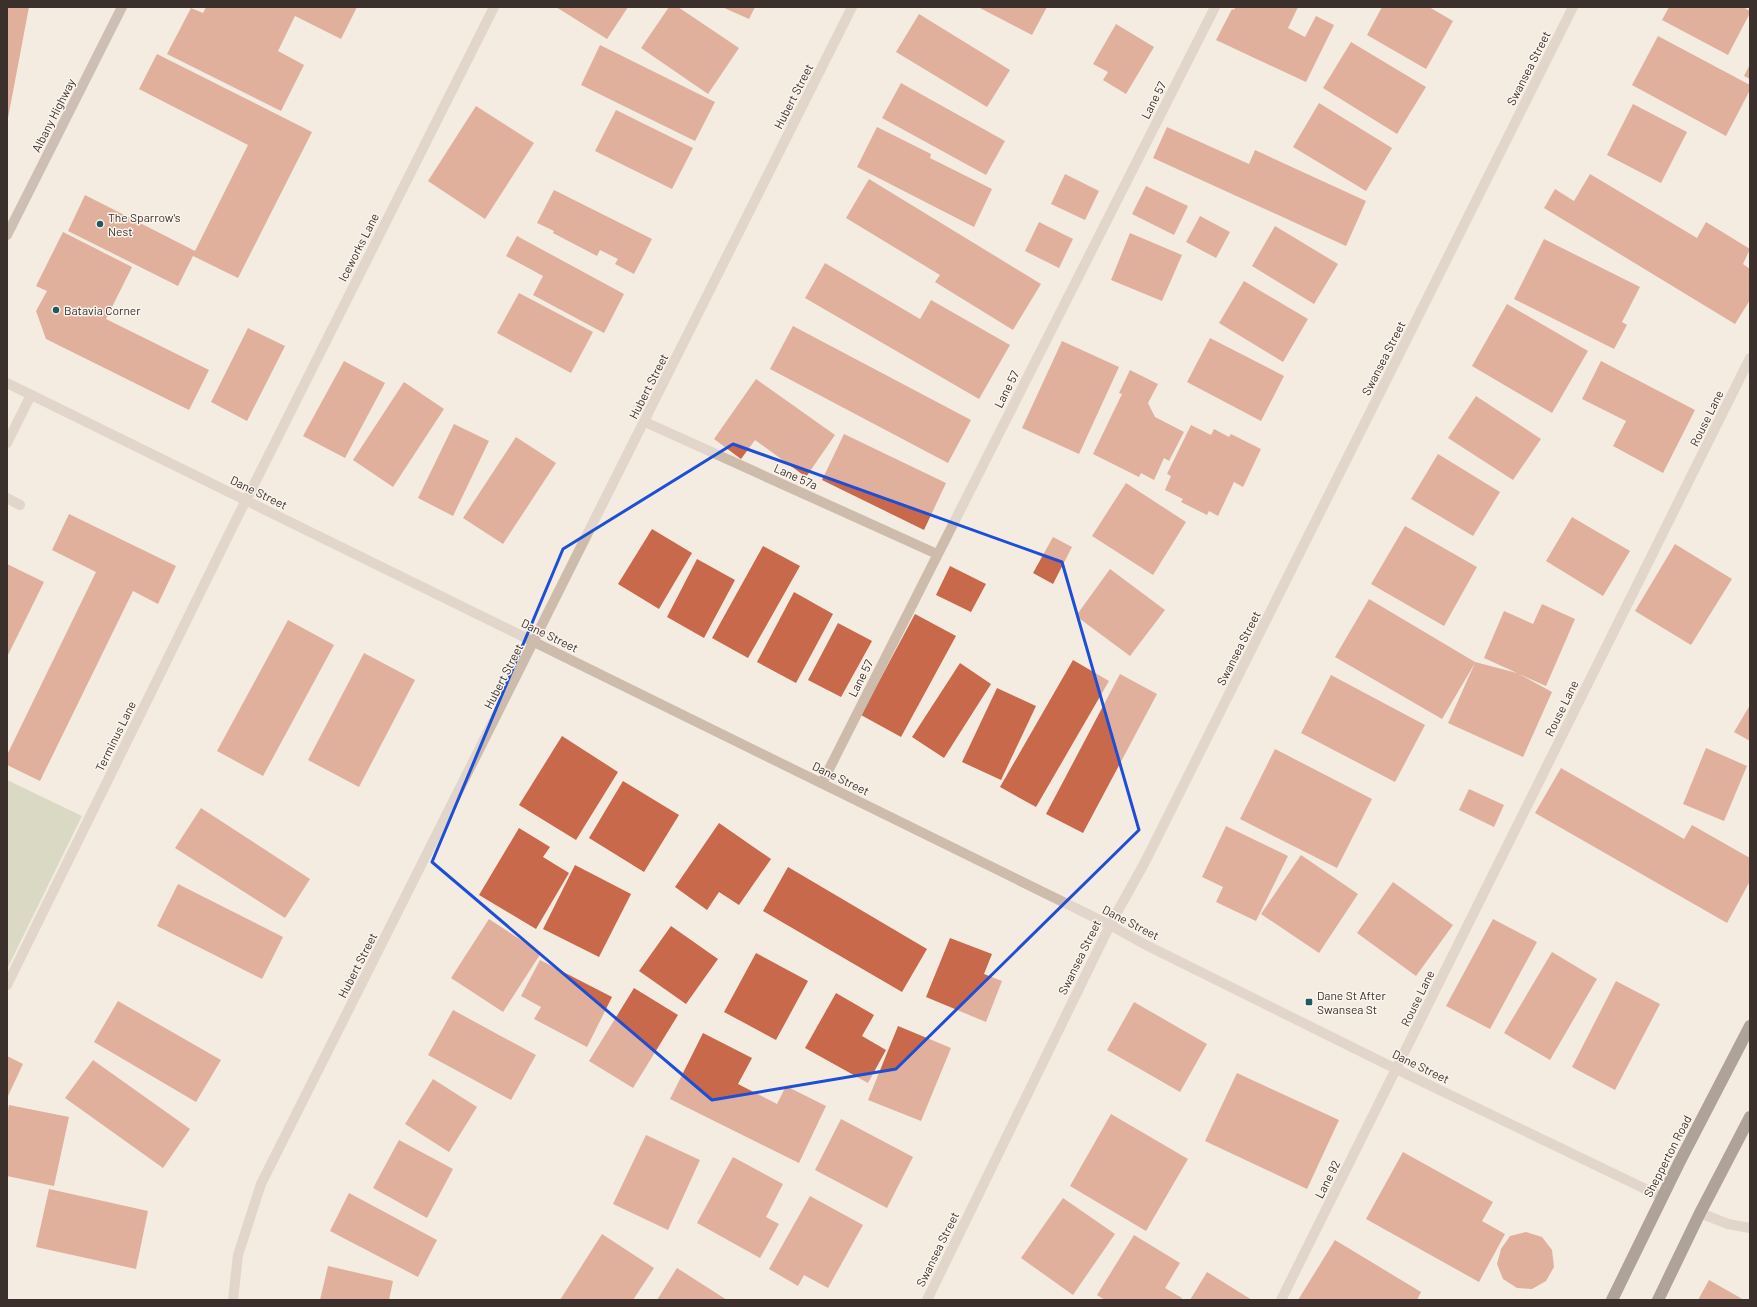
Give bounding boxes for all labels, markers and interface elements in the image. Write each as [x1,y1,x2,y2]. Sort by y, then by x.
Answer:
street label: Swansea Street [1503,28,1553,108]
street label: Hubert Street [771,61,815,131]
street label: Albany Highway [28,75,78,154]
street label: Lane 57 [1138,79,1168,121]
place label: The Sparrow's Nest [108,210,181,238]
street label: Iceworks Lane [335,211,381,283]
marker: The Sparrow's Nest [95,219,105,229]
place label: Batavia Corner [64,303,141,317]
marker: Batavia Corner [51,305,61,315]
street label: Swansea Street [1358,318,1408,398]
street label: Hubert Street [626,351,670,421]
street label: Lane 57 [991,368,1021,410]
street label: Rouse Lane [1686,388,1726,448]
street label: Lane 57a [772,460,820,492]
street label: Dane Street [228,472,290,512]
street label: Swansea Street [1213,608,1263,688]
street label: Dane Street [519,615,581,655]
street label: Hubert Street [481,641,525,711]
street label: Lane 57 [845,657,875,699]
street label: Rouse Lane [1541,678,1581,738]
street label: Terminus Lane [92,699,138,773]
street label: Dane Street [810,758,872,798]
street label: Dane Street [1100,902,1162,942]
street label: Swansea Street [1055,917,1103,997]
street label: Hubert Street [335,930,379,1000]
street label: Rouse Lane [1397,968,1437,1028]
place label: Dane St After Swansea St [1317,988,1386,1016]
marker: Dane St After Swansea St [1304,997,1314,1007]
street label: Dane Street [1390,1046,1452,1086]
street label: Shepperton Road [1640,1113,1694,1199]
street label: Lane 92 [1311,1158,1343,1200]
street label: Swansea Street [913,1209,961,1289]

